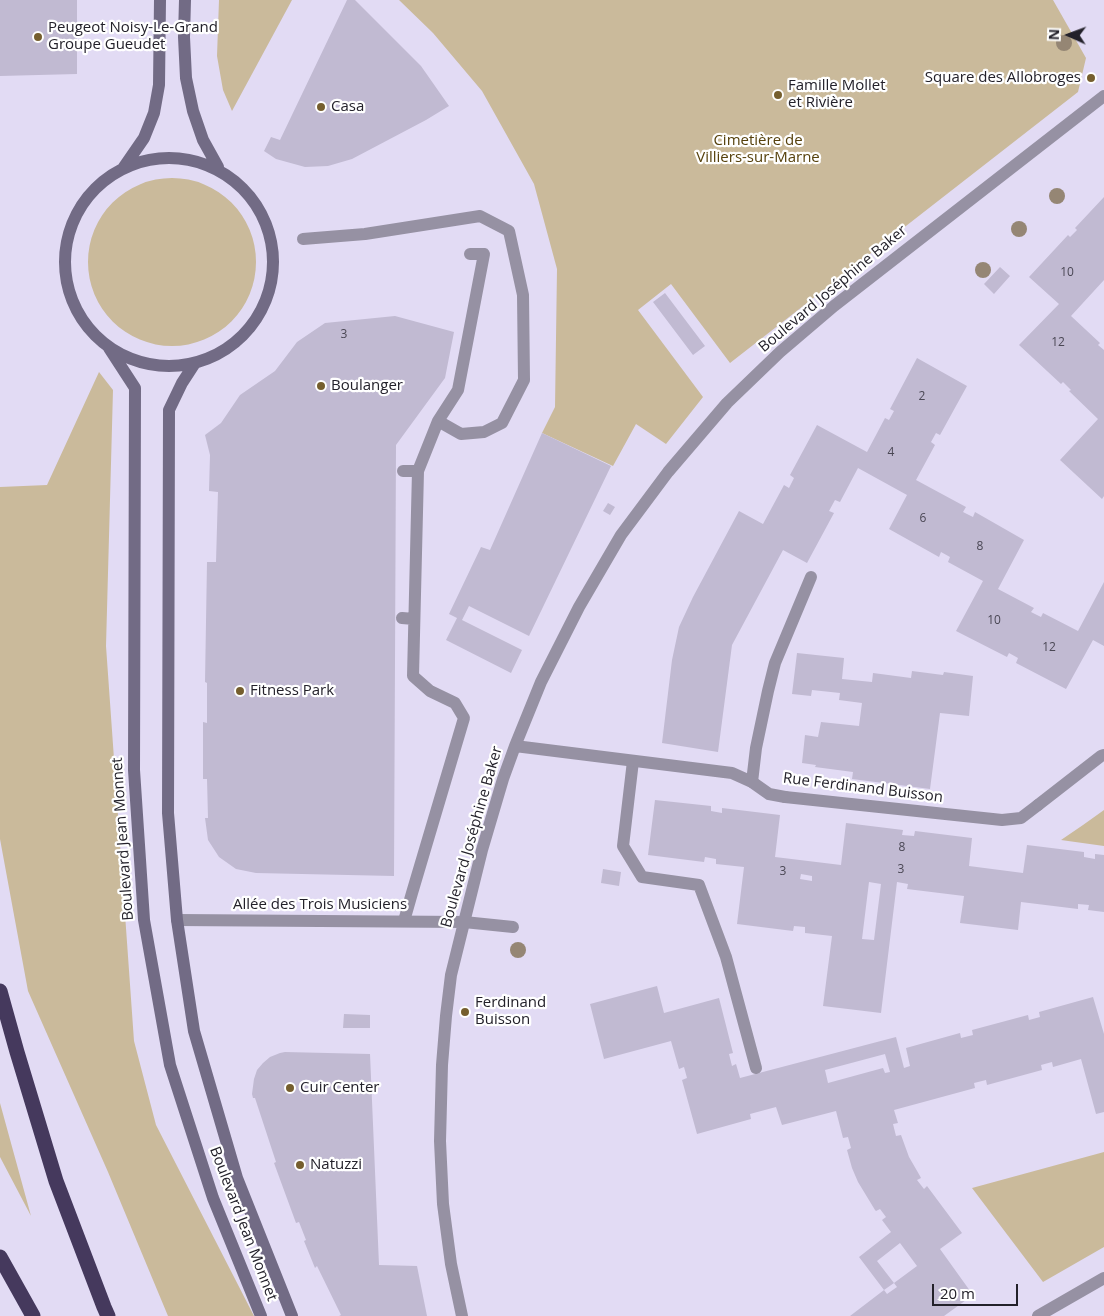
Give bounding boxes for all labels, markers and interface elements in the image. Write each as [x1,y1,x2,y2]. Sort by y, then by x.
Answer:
north arrow [1044,10,1094,60]
place label: Peugeot Noisy-Le-Grand Groupe Gueudet [48,19,218,54]
text: N [1044,28,1063,40]
marker: Peugeot Noisy-Le-Grand Groupe Gueudet [32,31,44,43]
place label: Square des Allobroges [925,69,1081,87]
marker: Square des Allobroges [1085,72,1097,84]
place label: Famille Mollet et Rivière [788,77,886,112]
marker: Famille Mollet et Rivière [772,89,784,101]
place label: Casa [331,98,364,116]
marker: Casa [315,101,327,113]
park label: Cimetière de Villiers-sur-Marne [696,132,820,167]
street label: Boulevard Joséphine Baker [755,222,911,356]
house number: 10 [1060,266,1074,280]
house number: 3 [341,328,347,342]
house number: 12 [1051,336,1065,350]
place label: Boulanger [331,377,403,395]
marker: Boulanger [315,380,327,392]
house number: 2 [919,390,925,404]
house number: 4 [888,446,894,460]
house number: 6 [920,512,926,526]
house number: 8 [977,540,983,554]
house number: 10 [987,614,1001,628]
house number: 12 [1042,641,1056,655]
place label: Fitness Park [250,682,334,700]
marker: Fitness Park [234,685,246,697]
street label: Boulevard Joséphine Baker [437,744,507,930]
street label: Boulevard Jean Monnet [108,757,138,921]
street label: Rue Ferdinand Buisson [782,769,944,807]
house number: 8 [899,841,905,855]
house number: 3 [898,863,904,877]
house number: 3 [780,865,786,879]
street label: Allée des Trois Musiciens [233,896,407,914]
place label: Ferdinand Buisson [475,994,546,1029]
marker: Ferdinand Buisson [459,1006,471,1018]
place label: Cuir Center [300,1079,379,1097]
marker: Cuir Center [284,1082,296,1094]
street label: Boulevard Jean Monnet [205,1144,281,1304]
place label: Natuzzi [310,1156,362,1174]
marker: Natuzzi [294,1159,306,1171]
scale bar [934,1274,1020,1306]
text: 20 m [940,1283,975,1303]

